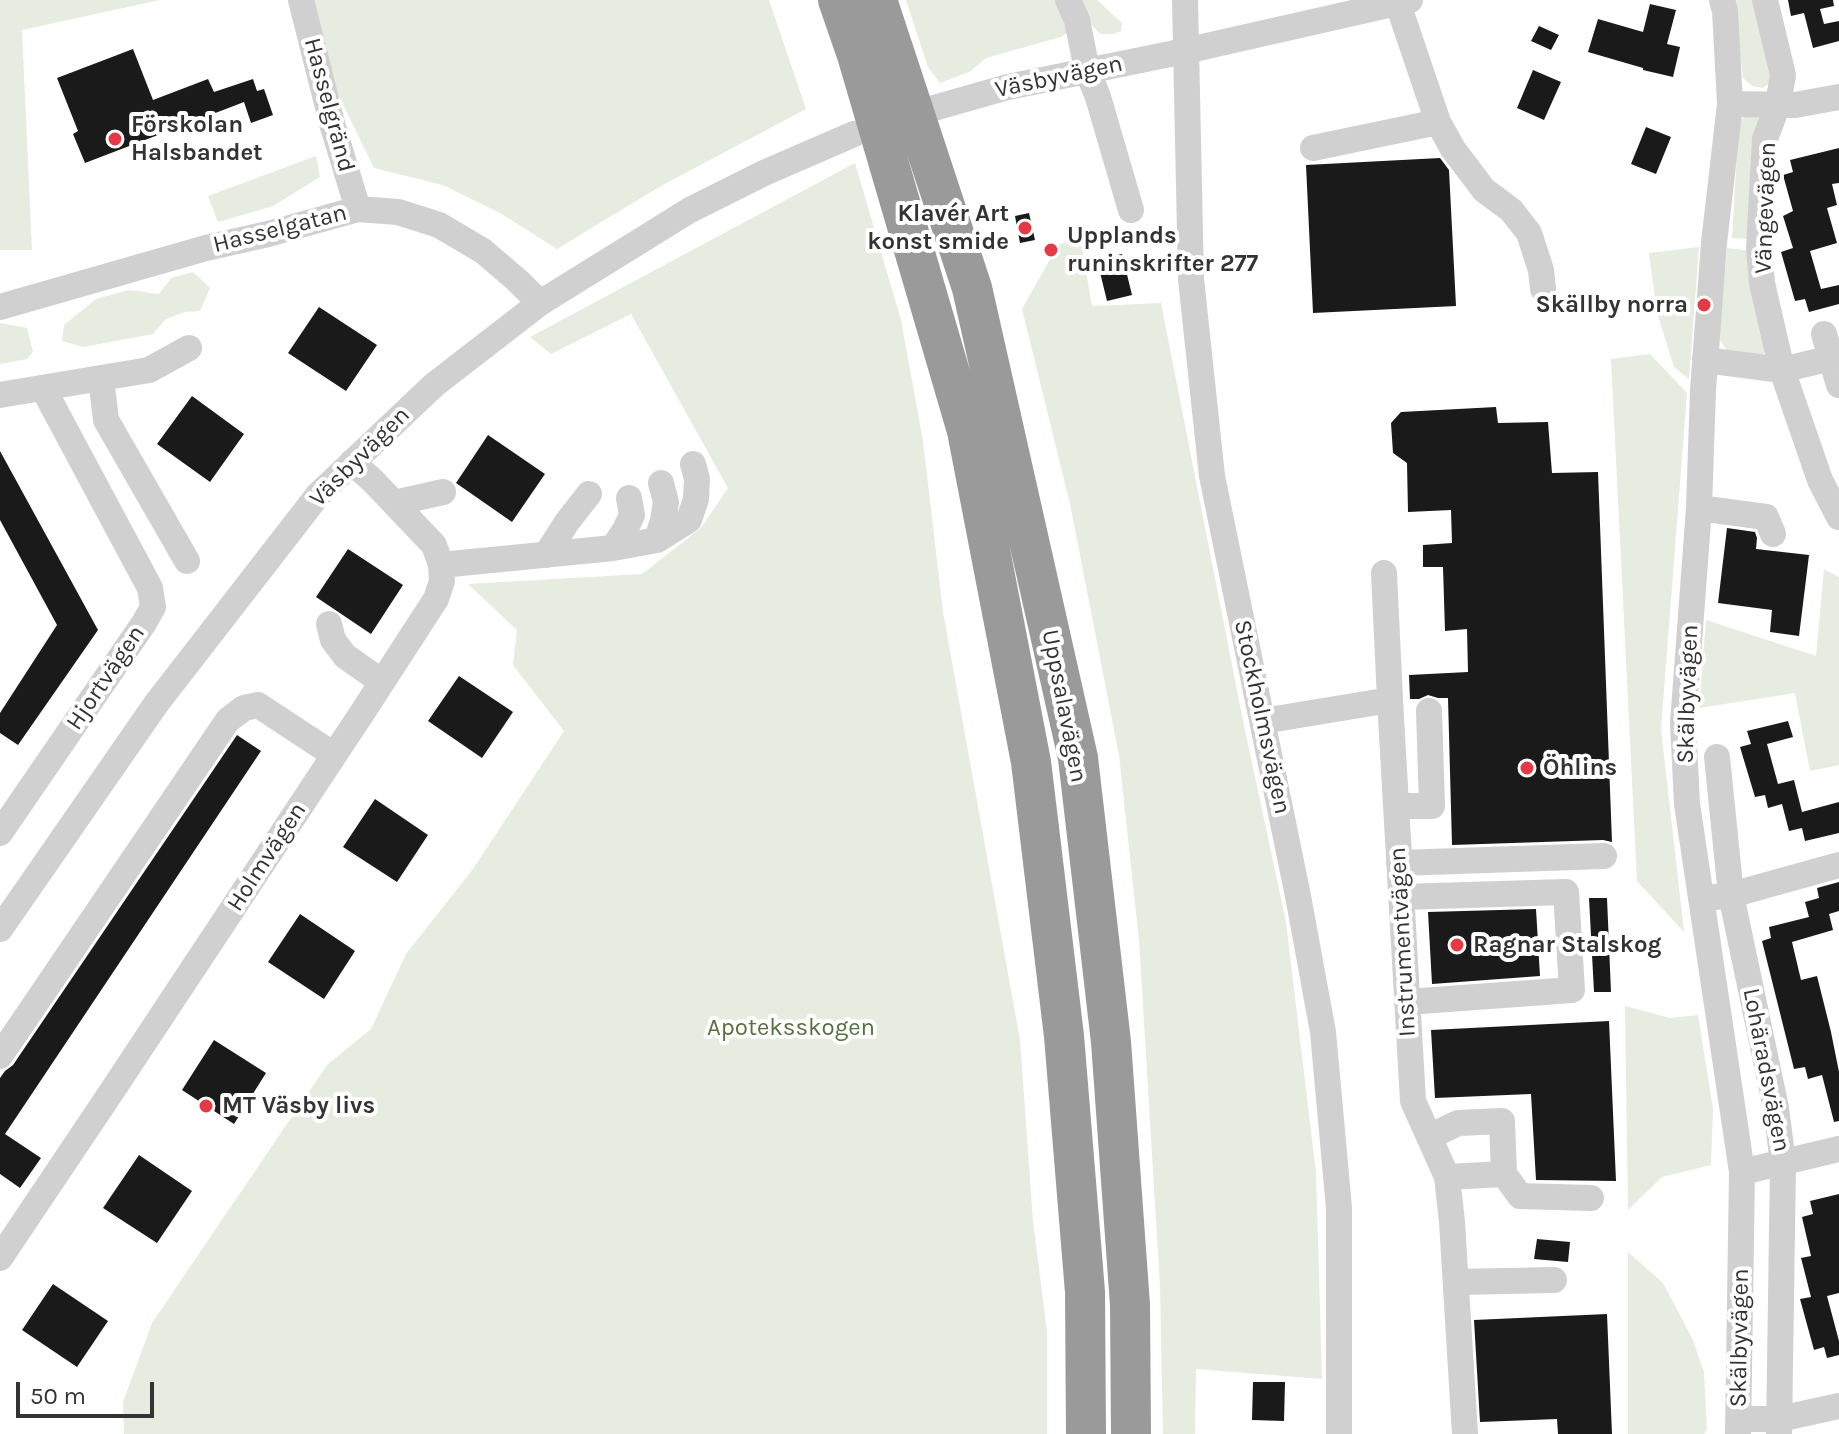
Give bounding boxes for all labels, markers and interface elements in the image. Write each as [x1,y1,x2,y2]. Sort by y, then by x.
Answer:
street label: Hasselgränd [297,35,361,175]
street label: Väsbyvägen [993,49,1125,105]
place label: Förskolan Halsbandet [131,111,263,167]
marker: Förskolan Halsbandet [106,130,124,148]
street label: Vängevägen [1749,142,1783,274]
street label: Hasselgatan [210,198,350,260]
place label: Klavér Art konst smide [867,200,1009,256]
marker: Klavér Art konst smide [1016,219,1034,237]
place label: Upplands runinskrifter 277 [1067,222,1258,278]
marker: Upplands runinskrifter 277 [1042,241,1060,259]
place label: Skällby norra [1536,291,1688,319]
marker: Skällby norra [1695,296,1713,314]
street label: Väsbyvägen [304,401,416,513]
street label: Stockholmsvägen [1227,617,1297,817]
street label: Hjortvägen [61,620,151,736]
street label: Skälbyvägen [1671,624,1705,764]
street label: Uppsalavägen [1035,627,1093,785]
place label: Öhlins [1543,754,1617,782]
marker: Öhlins [1518,759,1536,777]
street label: Holmvägen [221,797,313,917]
street label: Instrumentvägen [1384,846,1422,1038]
place label: Ragnar Stalskog [1473,931,1661,959]
marker: Ragnar Stalskog [1448,936,1466,954]
street label: Lohäradsvägen [1736,986,1796,1154]
park label: Apoteksskogen [707,1014,875,1042]
place label: MT Väsby livs [222,1092,375,1120]
marker: MT Väsby livs [197,1097,215,1115]
street label: Skälbyvägen [1724,1268,1756,1408]
scale bar [20,1366,158,1416]
text: 50 m [30,1382,86,1410]

